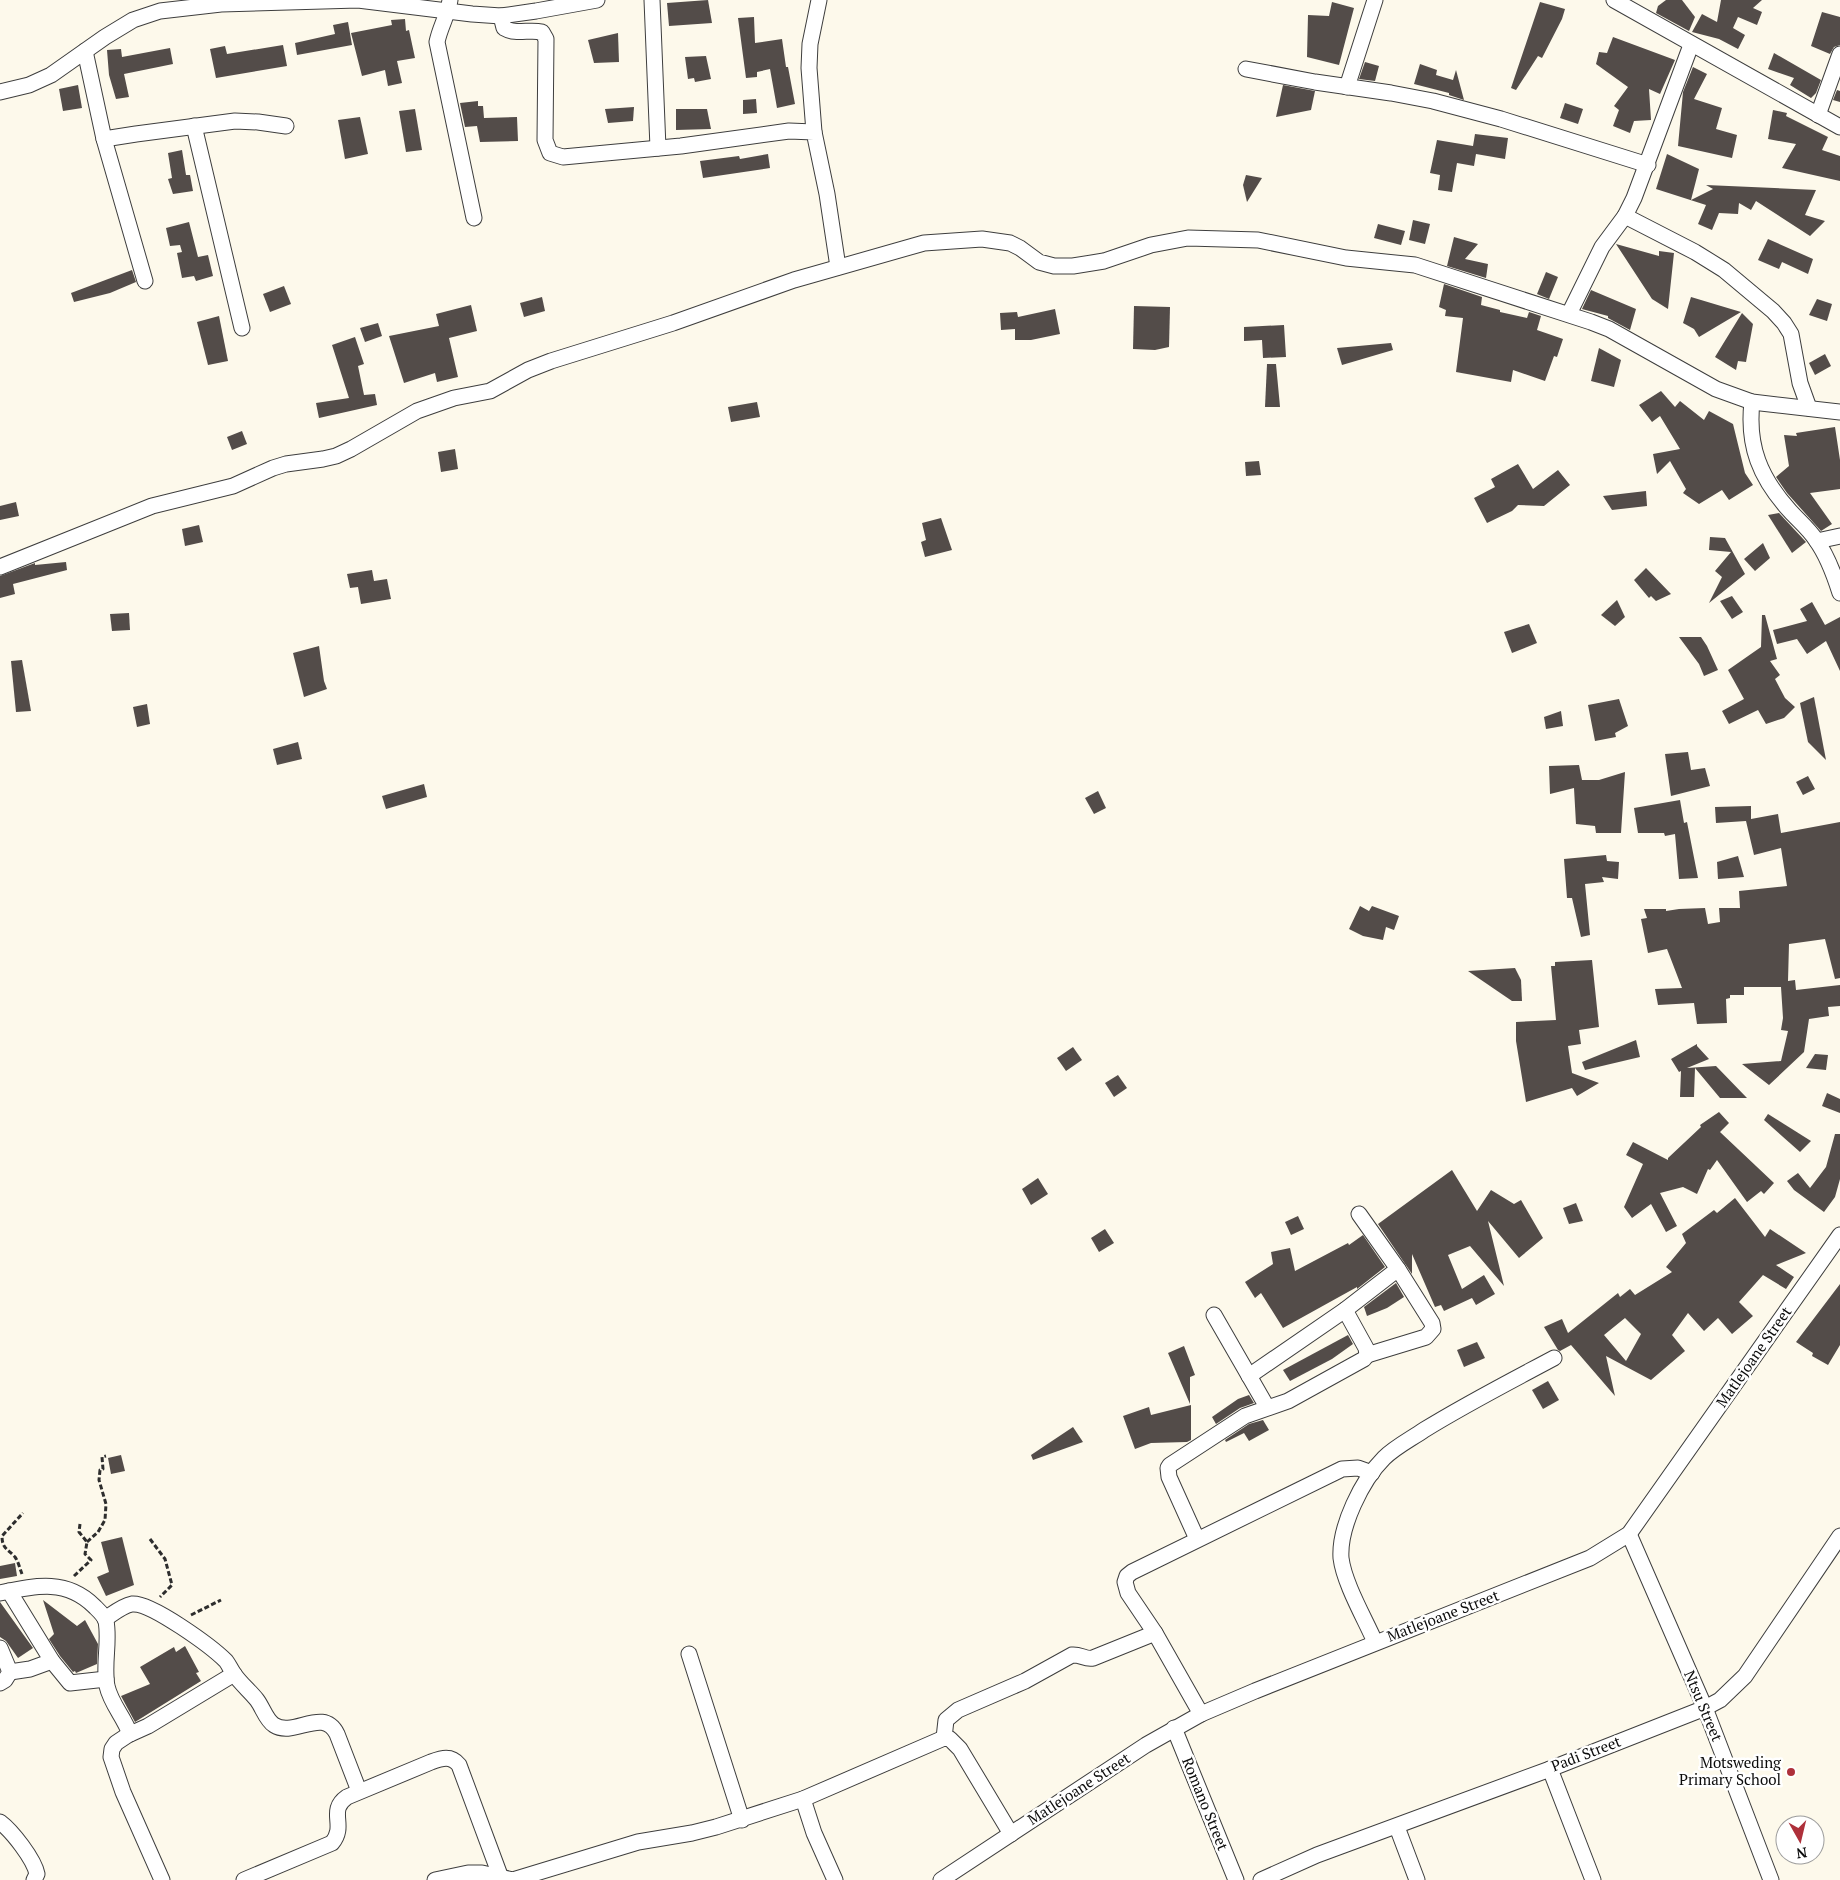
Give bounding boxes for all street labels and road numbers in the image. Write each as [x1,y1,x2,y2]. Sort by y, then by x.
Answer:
street label: Matlejoane Street [1711,1302,1796,1411]
street label: Matlejoane Street [1384,1584,1502,1646]
street label: Ntsu Street [1680,1667,1728,1745]
street label: Padi Street [1548,1730,1624,1775]
street label: Matlejoane Street [1023,1747,1134,1829]
street label: Romano Street [1178,1754,1234,1854]

